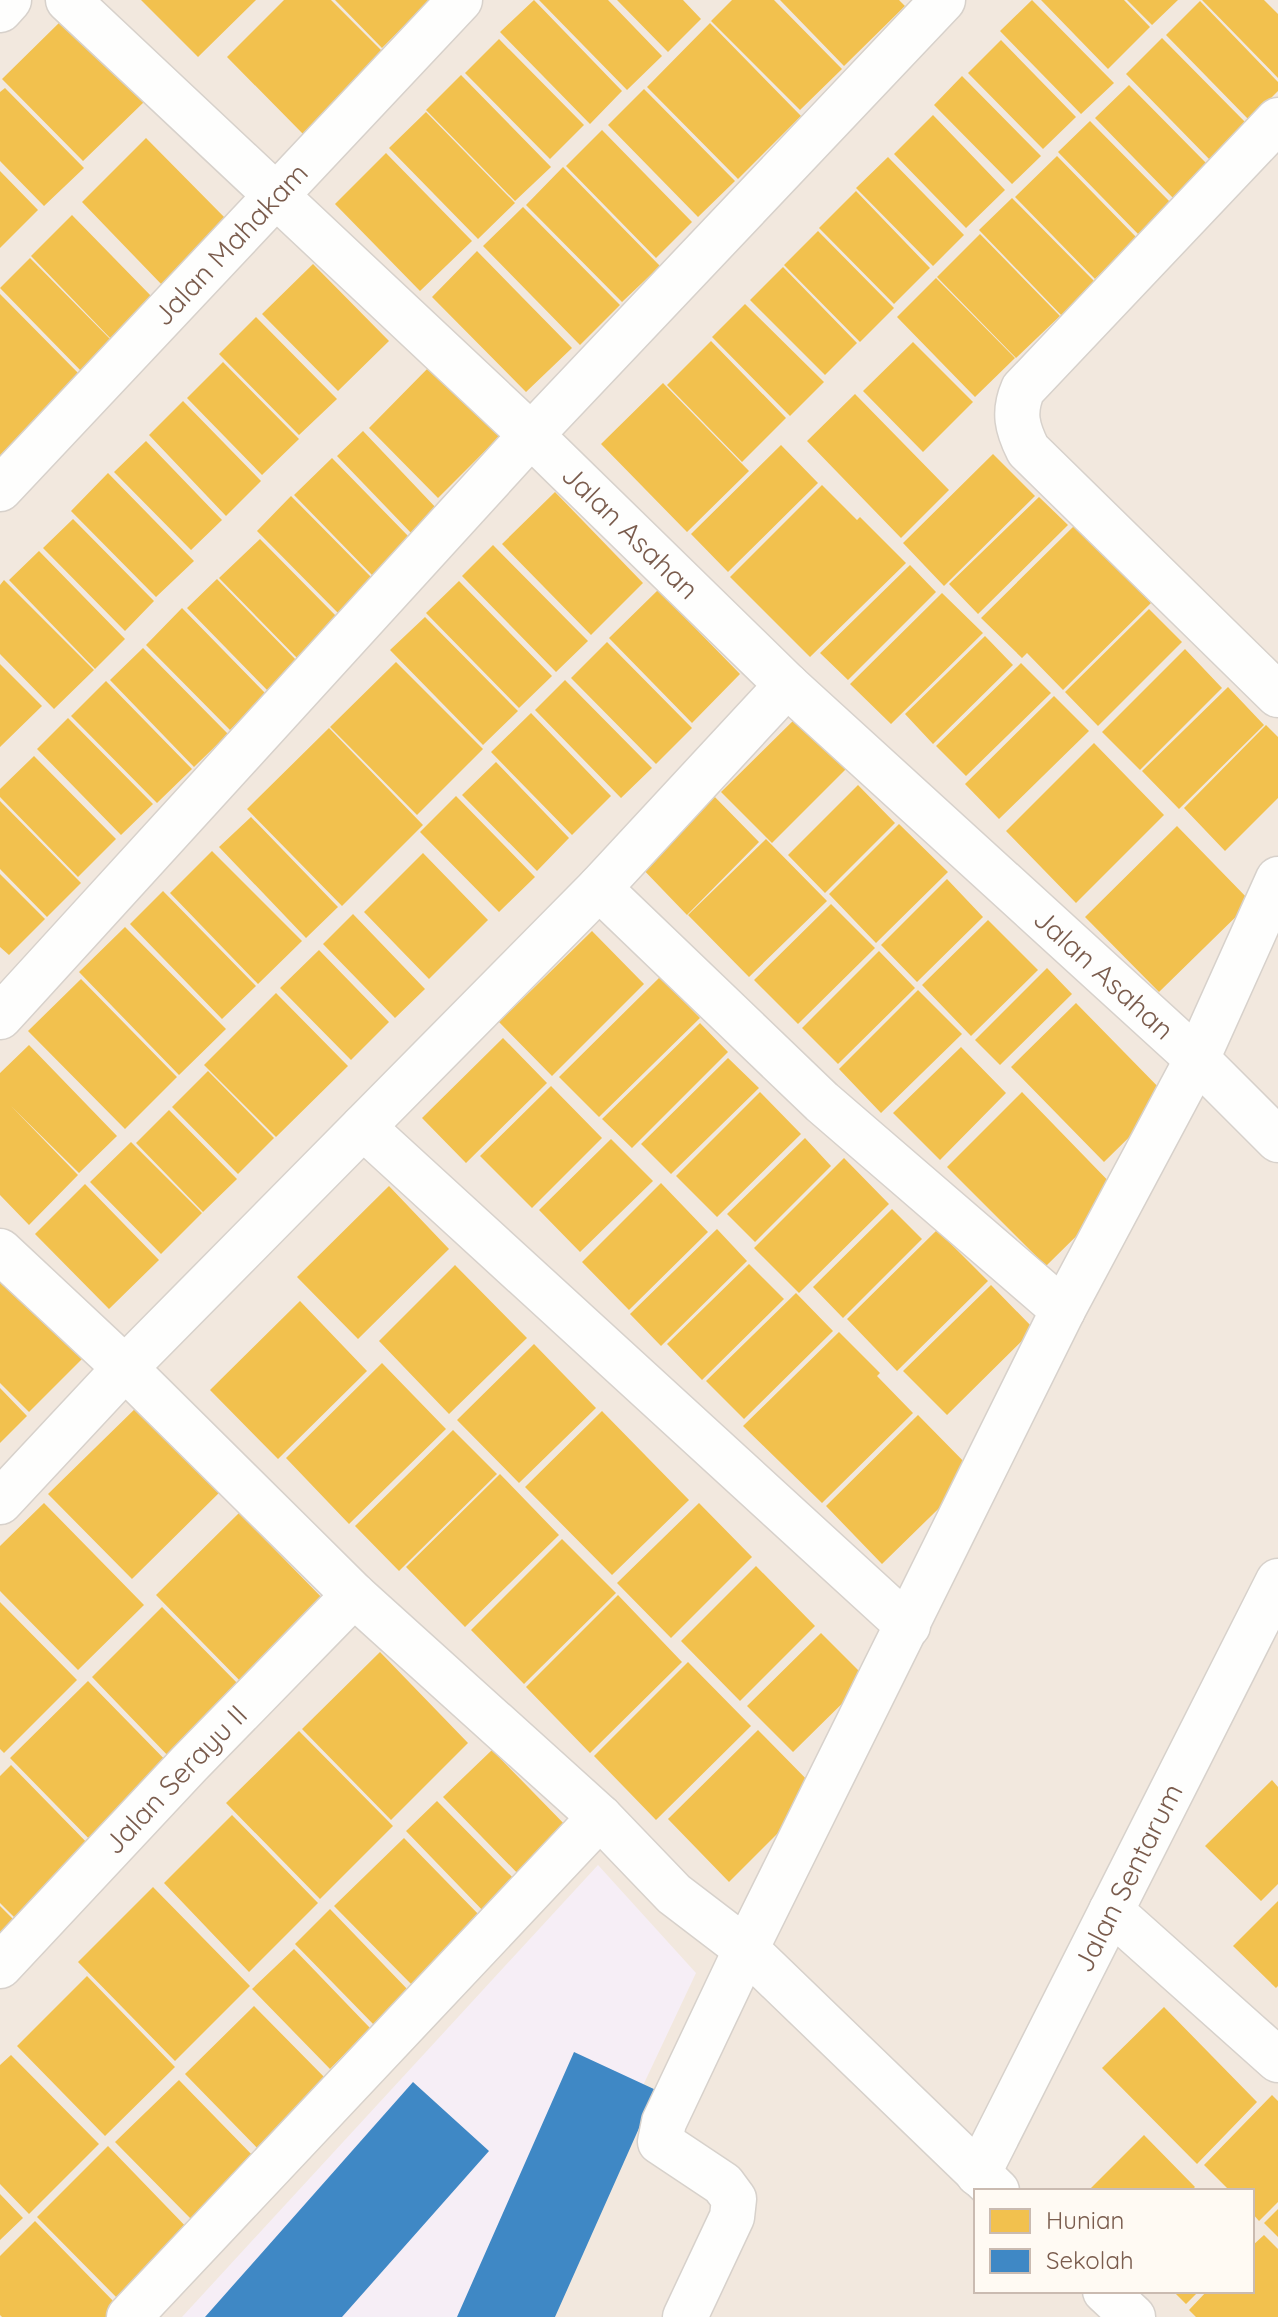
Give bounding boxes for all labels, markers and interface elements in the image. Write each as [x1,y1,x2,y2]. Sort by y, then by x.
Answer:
street label: Jalan Mahakam [145,155,315,333]
street label: Jalan Asahan [555,457,706,606]
street label: Jalan Asahan [1027,901,1182,1047]
street label: Jalan Serayu II [96,1697,254,1861]
street label: Jalan Sentarum [1065,1777,1190,1978]
legend [974,2189,1254,2293]
text: Hunian [1046,2205,1124,2235]
text: Sekolah [1046,2245,1134,2275]

